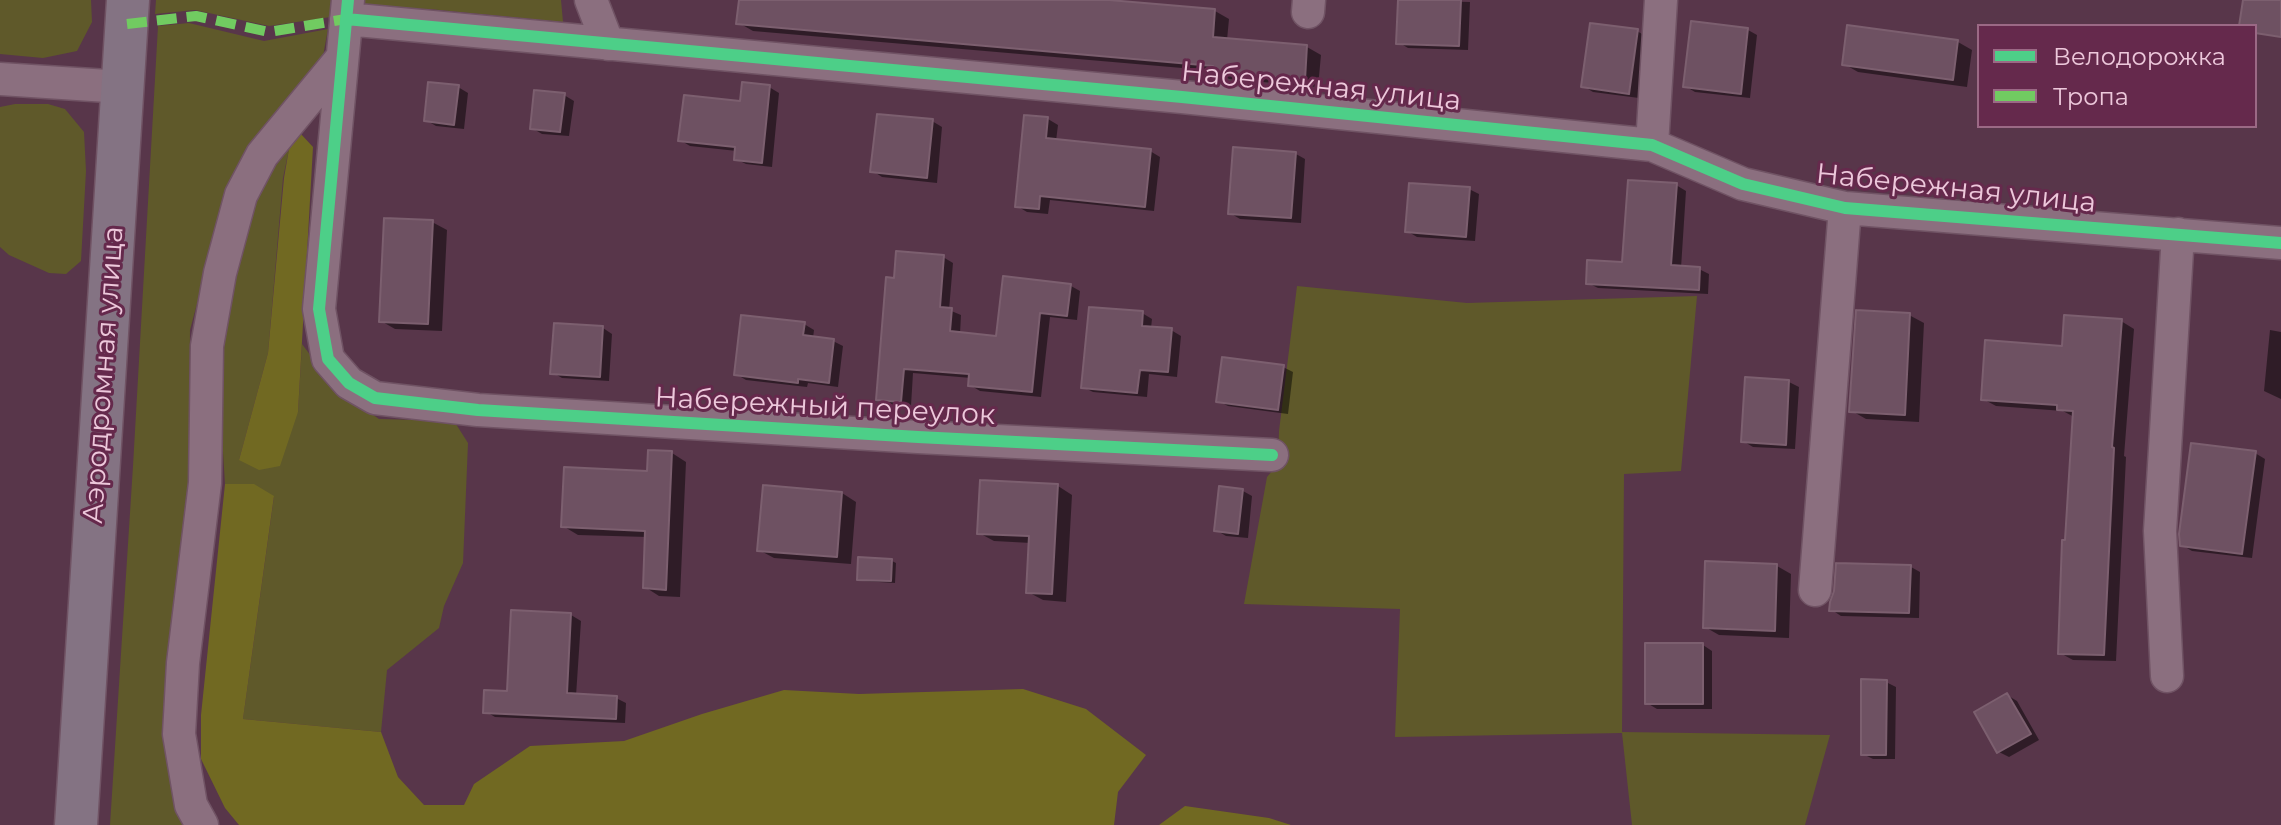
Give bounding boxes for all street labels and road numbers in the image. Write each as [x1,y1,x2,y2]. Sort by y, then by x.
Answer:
street label: Набережная улица [1179,56,1463,118]
street label: Набережная улица [1814,158,2098,220]
street label: Аэродромная улица [77,225,131,525]
street label: Набережный переулок [654,381,996,433]

